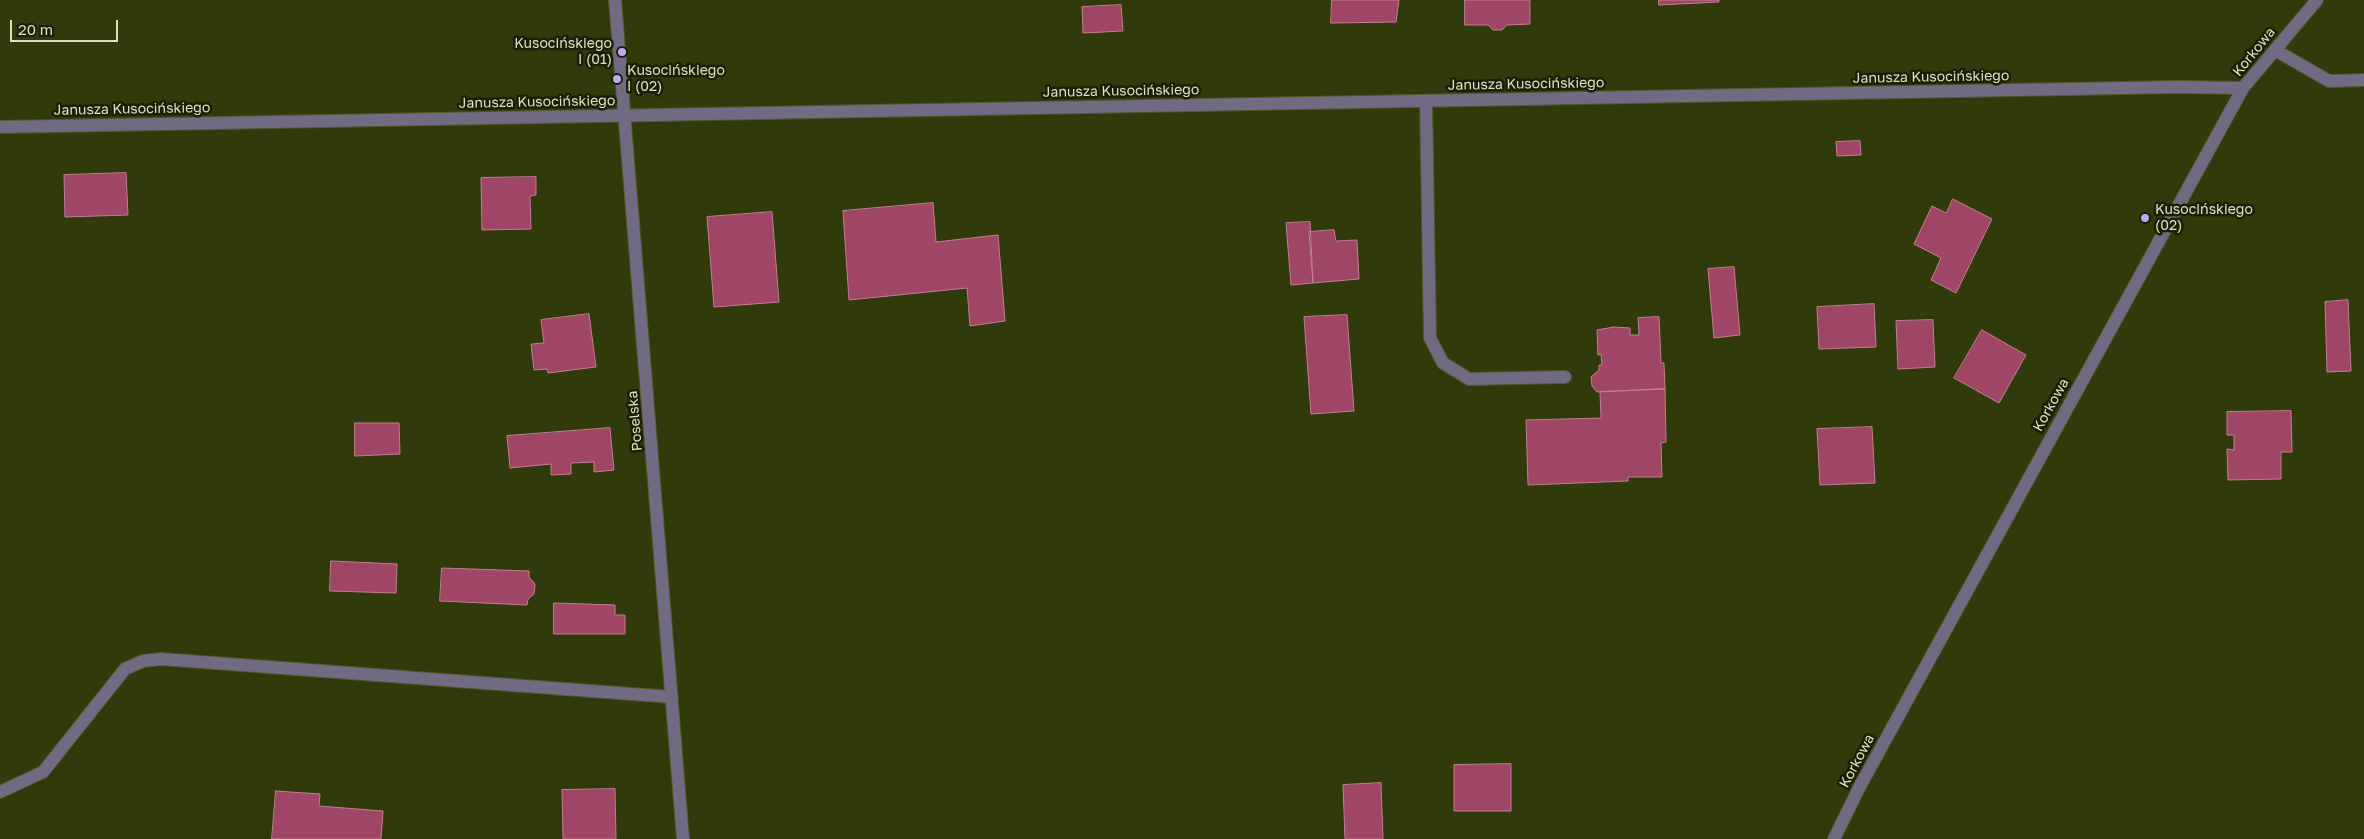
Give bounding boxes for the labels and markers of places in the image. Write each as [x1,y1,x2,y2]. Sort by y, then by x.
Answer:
place label: Kusocińskiego I (01) [514,36,612,68]
marker: Kusocińskiego I (01) [616,46,628,58]
place label: Kusocińskiego I (02) [627,63,725,95]
marker: Kusocińskiego I (02) [611,73,623,85]
place label: Kusocińskiego (02) [2155,202,2253,234]
marker: Kusocińskiego (02) [2139,212,2151,224]

